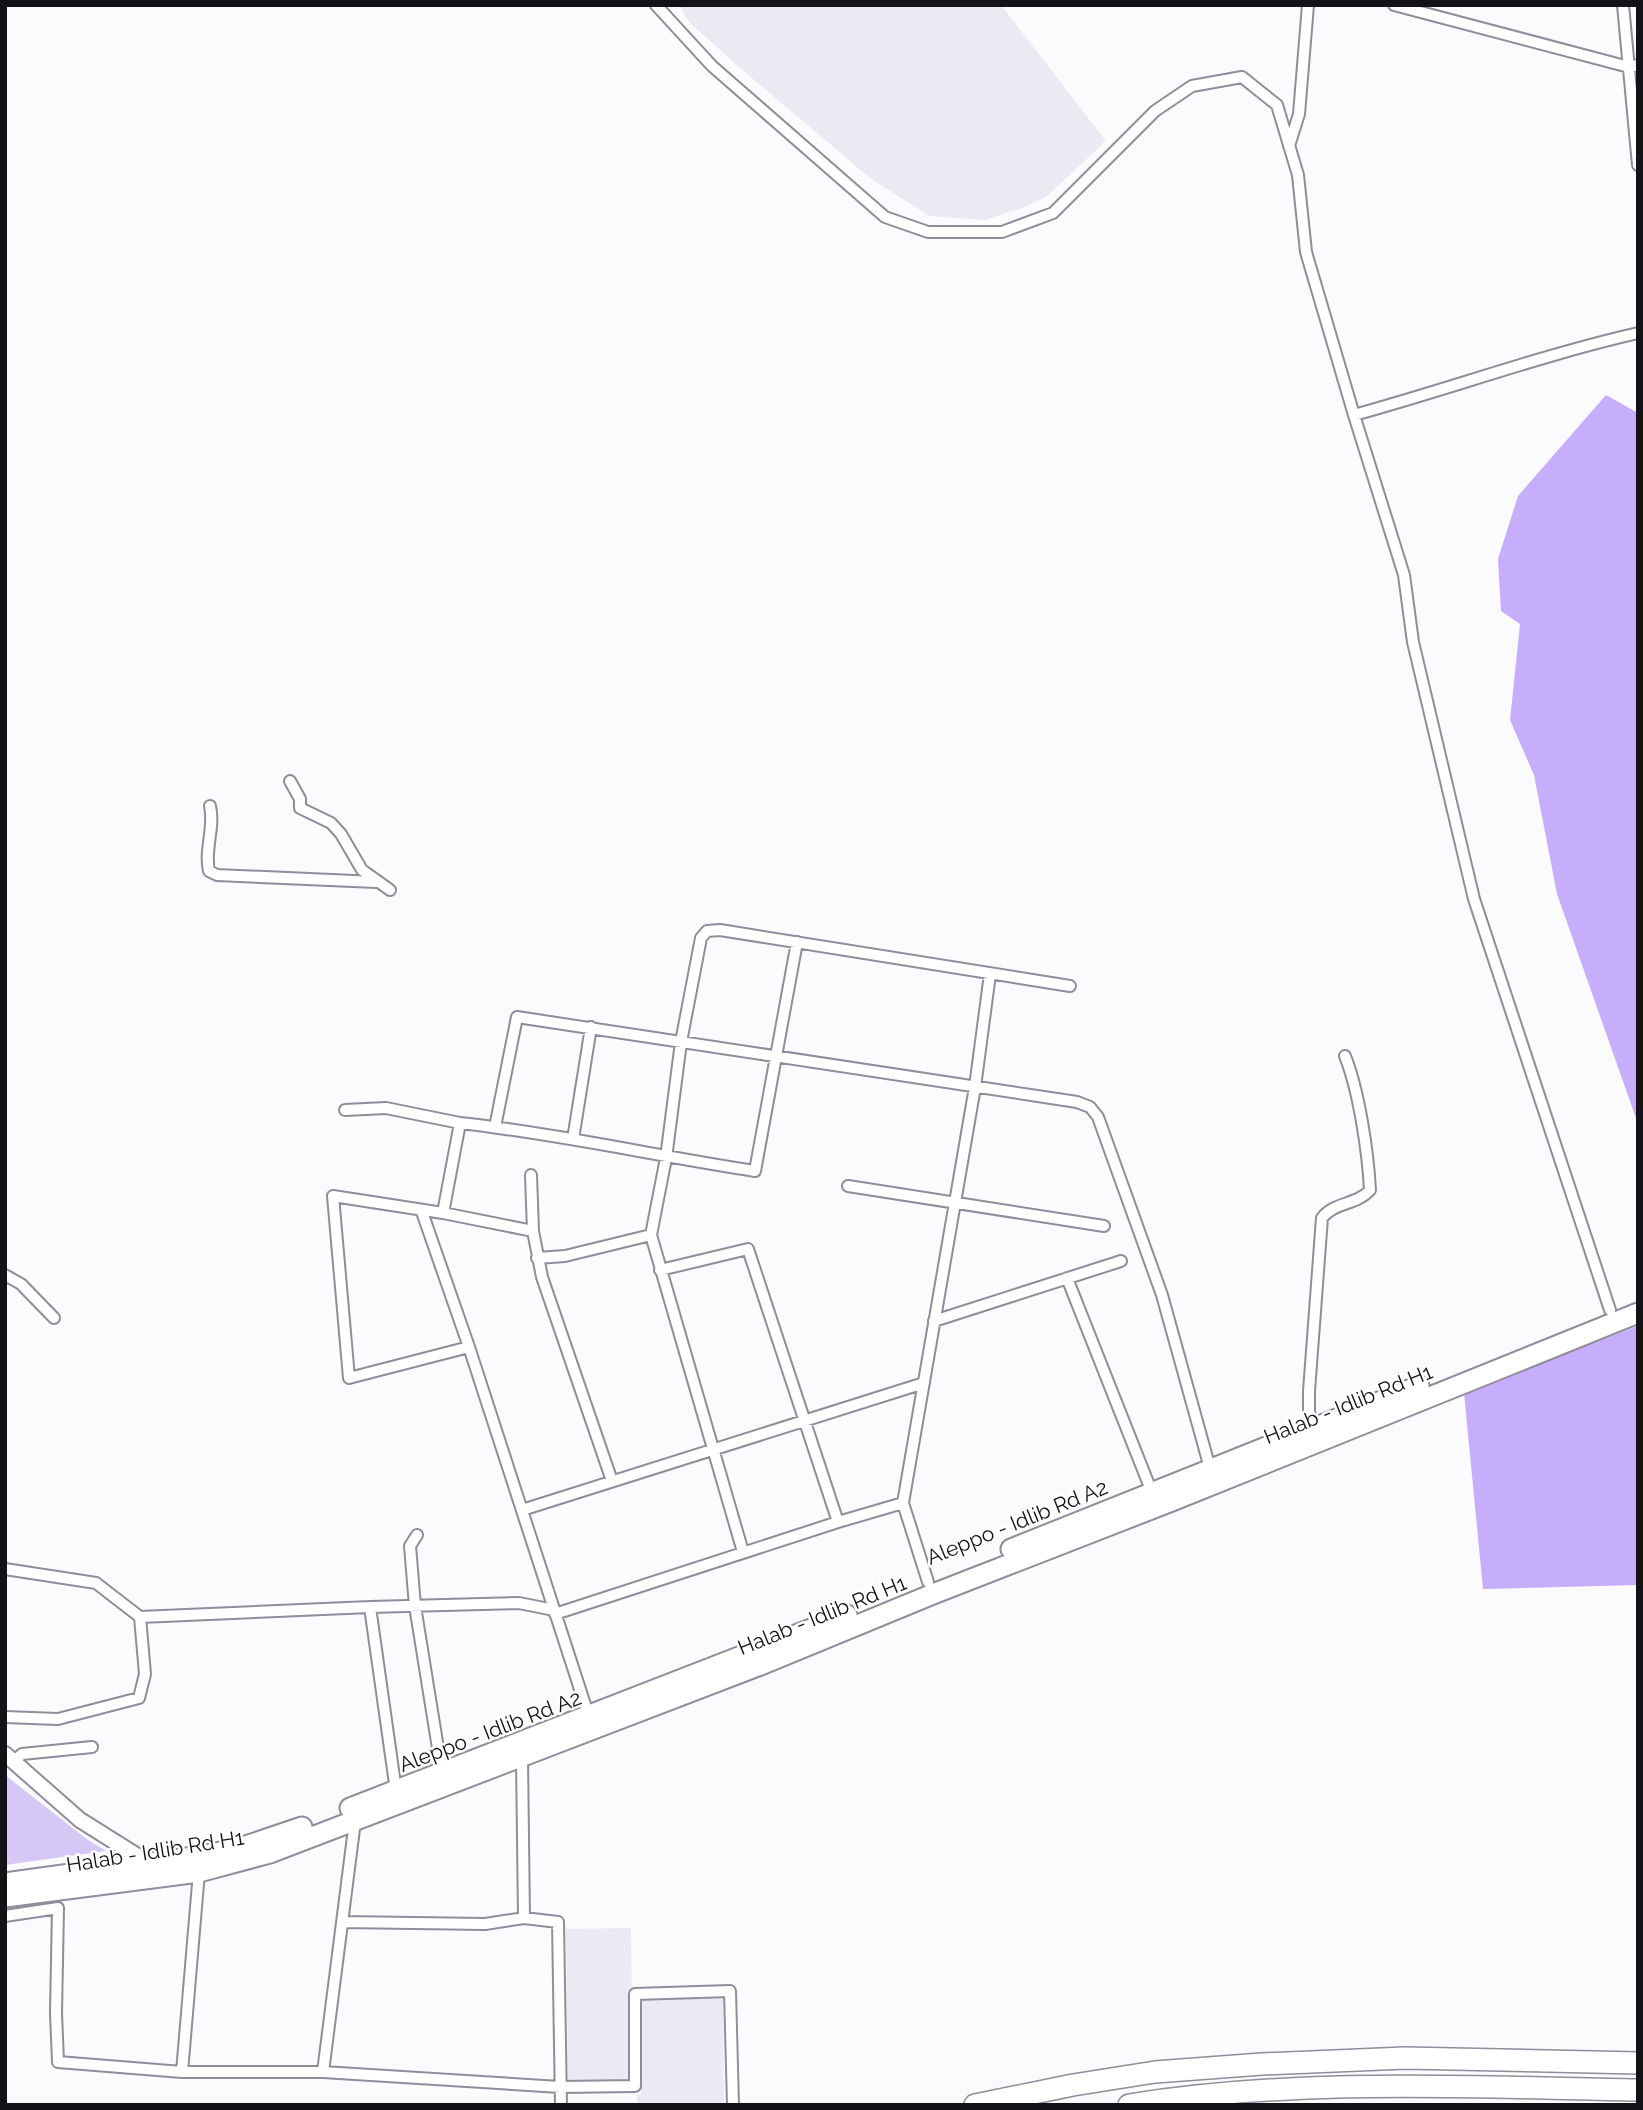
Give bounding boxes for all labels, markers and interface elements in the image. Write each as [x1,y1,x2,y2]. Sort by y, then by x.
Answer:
street label: Halab - Idlib Rd H1 [1260,1359,1436,1449]
street label: Aleppo - Idlib Rd A2 [923,1474,1111,1570]
street label: Halab - Idlib Rd H1 [734,1570,910,1660]
street label: Aleppo - Idlib Rd A2 [395,1685,585,1777]
street label: Halab - Idlib Rd H1 [64,1825,246,1877]

